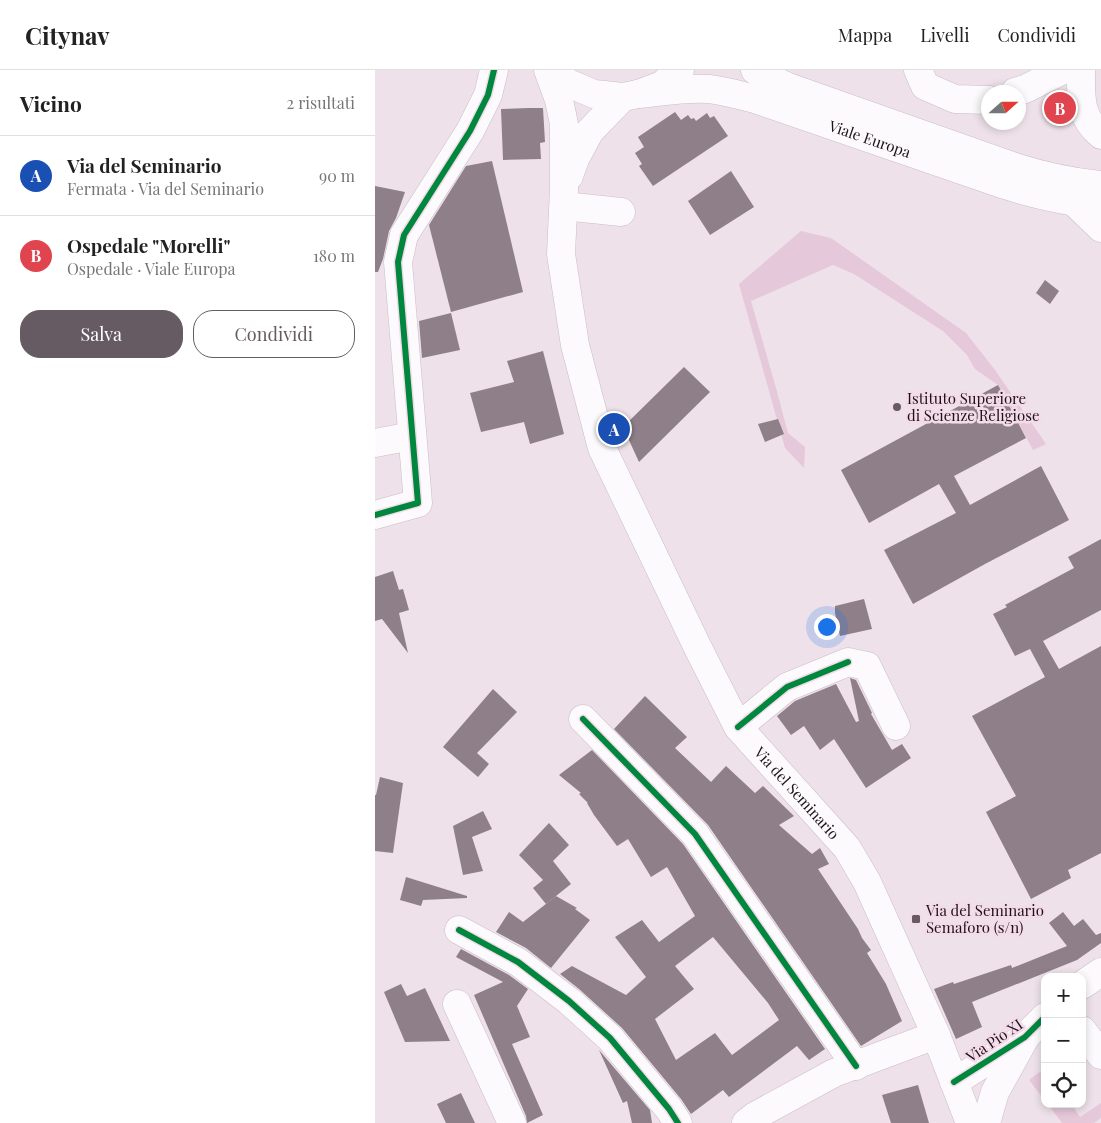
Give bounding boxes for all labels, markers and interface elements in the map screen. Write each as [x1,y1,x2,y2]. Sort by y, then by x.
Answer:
text: Citynav [25,19,110,51]
text: Mappa [838,23,892,47]
text: Livelli [920,23,969,47]
text: Condividi [997,23,1076,47]
north arrow [981,85,1026,130]
text: Vicino [20,89,82,117]
pin: B [1044,89,1076,127]
text: 2 risultati [287,92,355,113]
street label: Viale Europa [826,115,914,162]
text: Via del Seminario [67,152,221,178]
text: A [31,165,41,186]
text: 90 m [319,165,355,186]
text: Fermata · Via del Seminario [67,178,264,199]
text: Ospedale "Morelli" [67,232,230,258]
text: B [31,245,41,266]
text: 180 m [313,245,355,266]
text: Ospedale · Viale Europa [67,258,235,279]
button: Salva [20,310,183,358]
button: Condividi [193,310,355,358]
place label: Istituto Superiore di Scienze Religiose [907,388,1039,425]
marker: Istituto Superiore di Scienze Religiose [891,401,903,413]
pin: A [598,410,630,448]
your location [814,614,840,640]
street label: Via del Seminario [750,741,844,843]
place label: Via del Seminario Semaforo (s/n) [925,900,1044,937]
marker: Via del Seminario Semaforo (s/n) [910,913,922,925]
map controls [1041,973,1086,1108]
button: + [1041,973,1086,1018]
street label: Via Pio XI [961,1014,1026,1067]
button: − [1041,1018,1086,1063]
button: locate [1041,1063,1086,1108]

